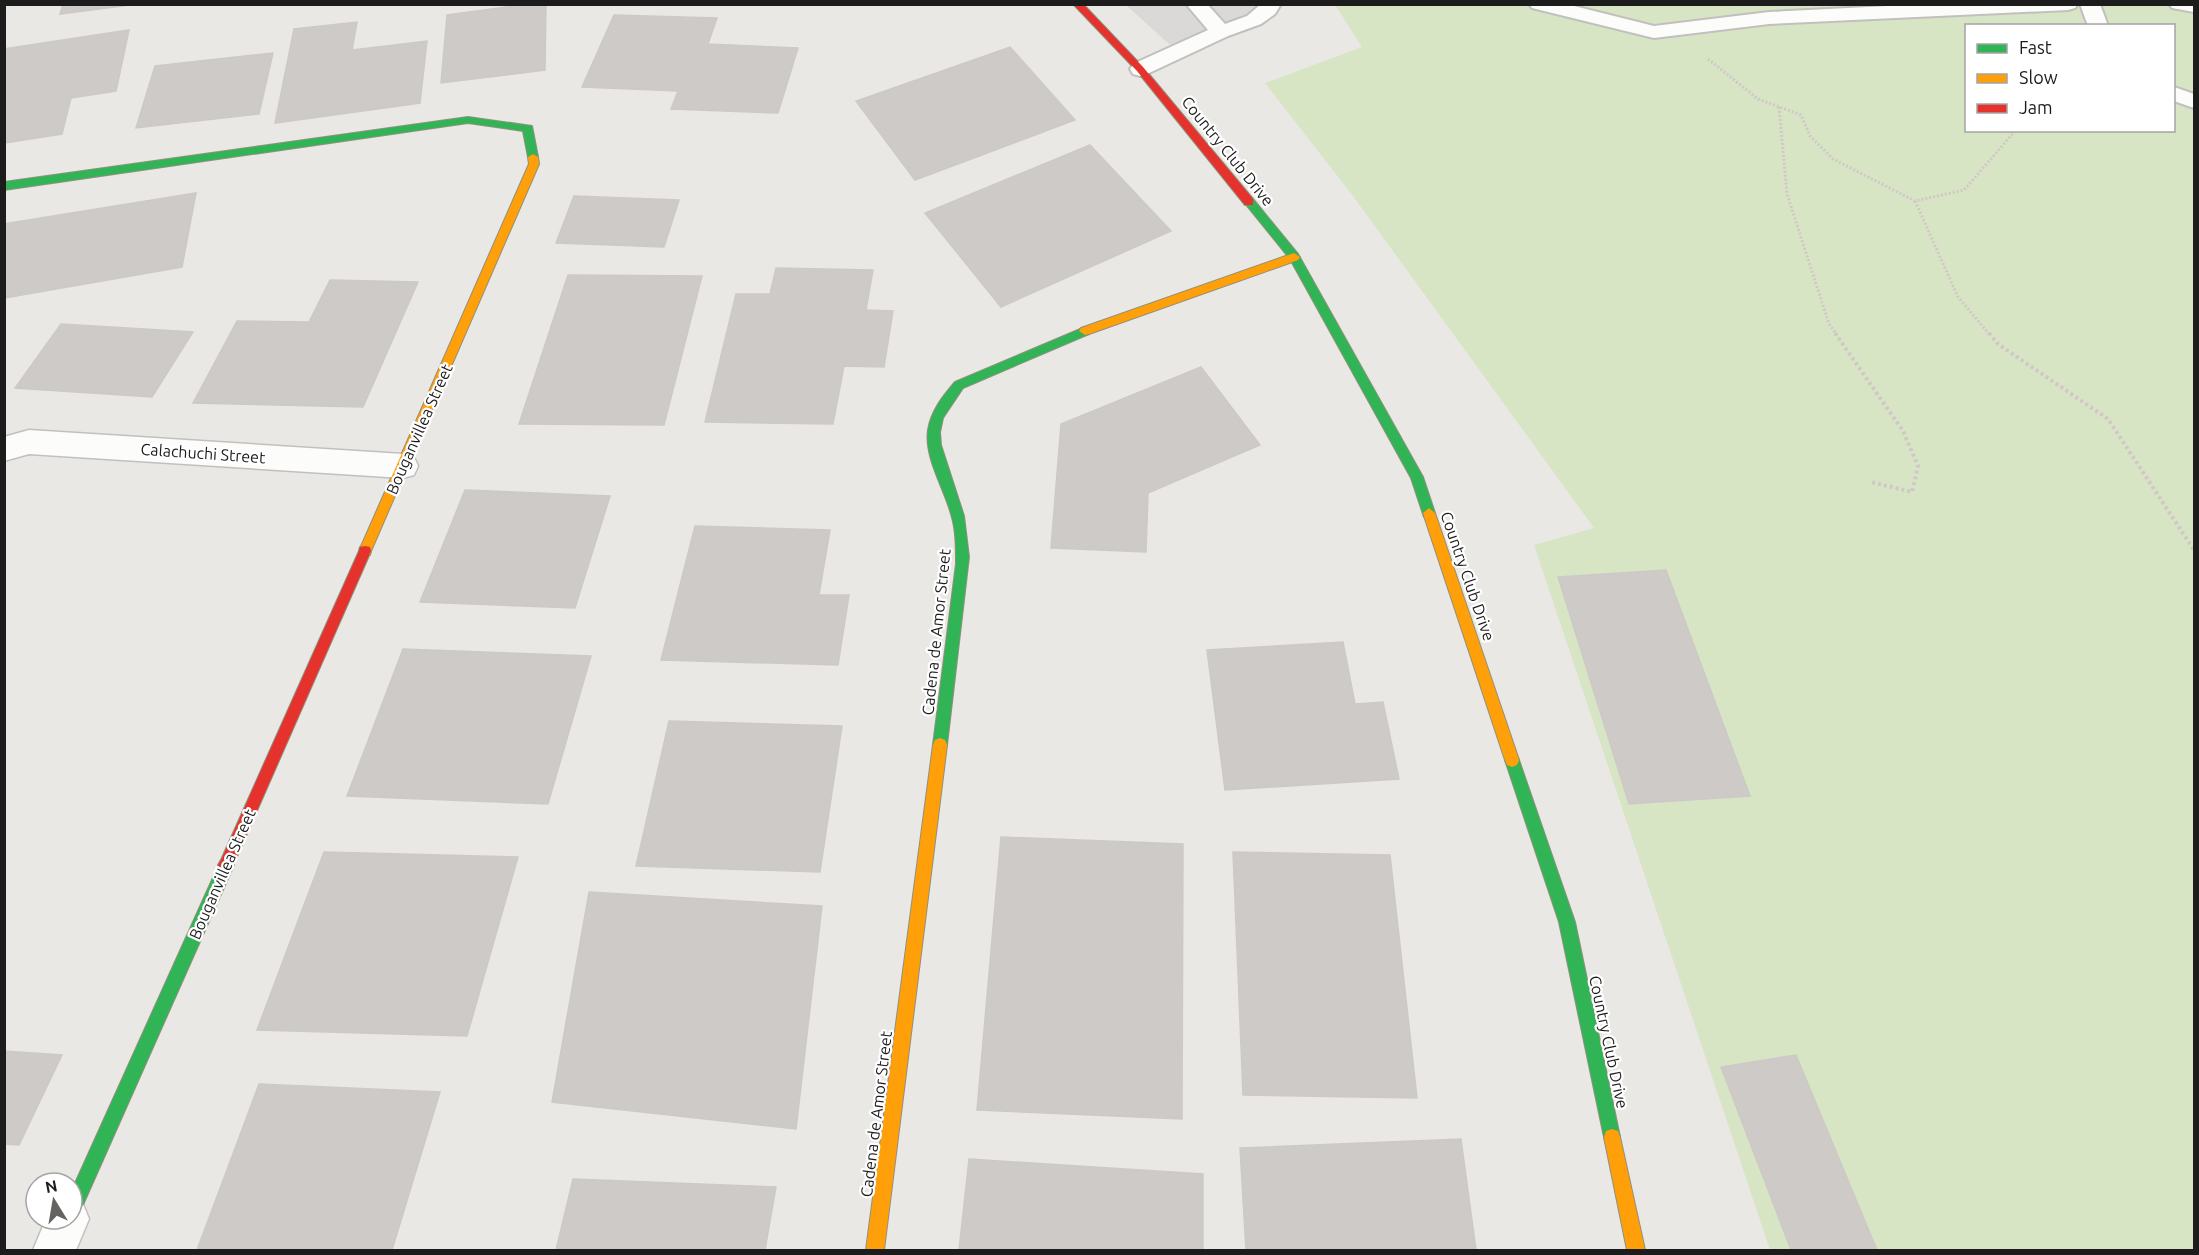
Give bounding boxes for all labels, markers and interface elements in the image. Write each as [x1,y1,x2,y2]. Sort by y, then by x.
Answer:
legend [1965,24,2175,132]
text: Fast [2019,37,2052,57]
text: Slow [2019,67,2058,87]
street label: Country Club Drive [1178,93,1278,209]
text: Jam [2019,97,2053,117]
street label: Bouganvillea Street [382,360,456,497]
street label: Calachuchi Street [140,440,267,466]
street label: Country Club Drive [1437,509,1499,643]
street label: Cadena de Amor Street [918,547,954,716]
street label: Bouganvillea Street [185,805,259,942]
street label: Country Club Drive [1586,974,1632,1110]
street label: Cadena de Amor Street [857,1029,895,1198]
north arrow [24,1171,84,1231]
text: N [44,1176,59,1196]

